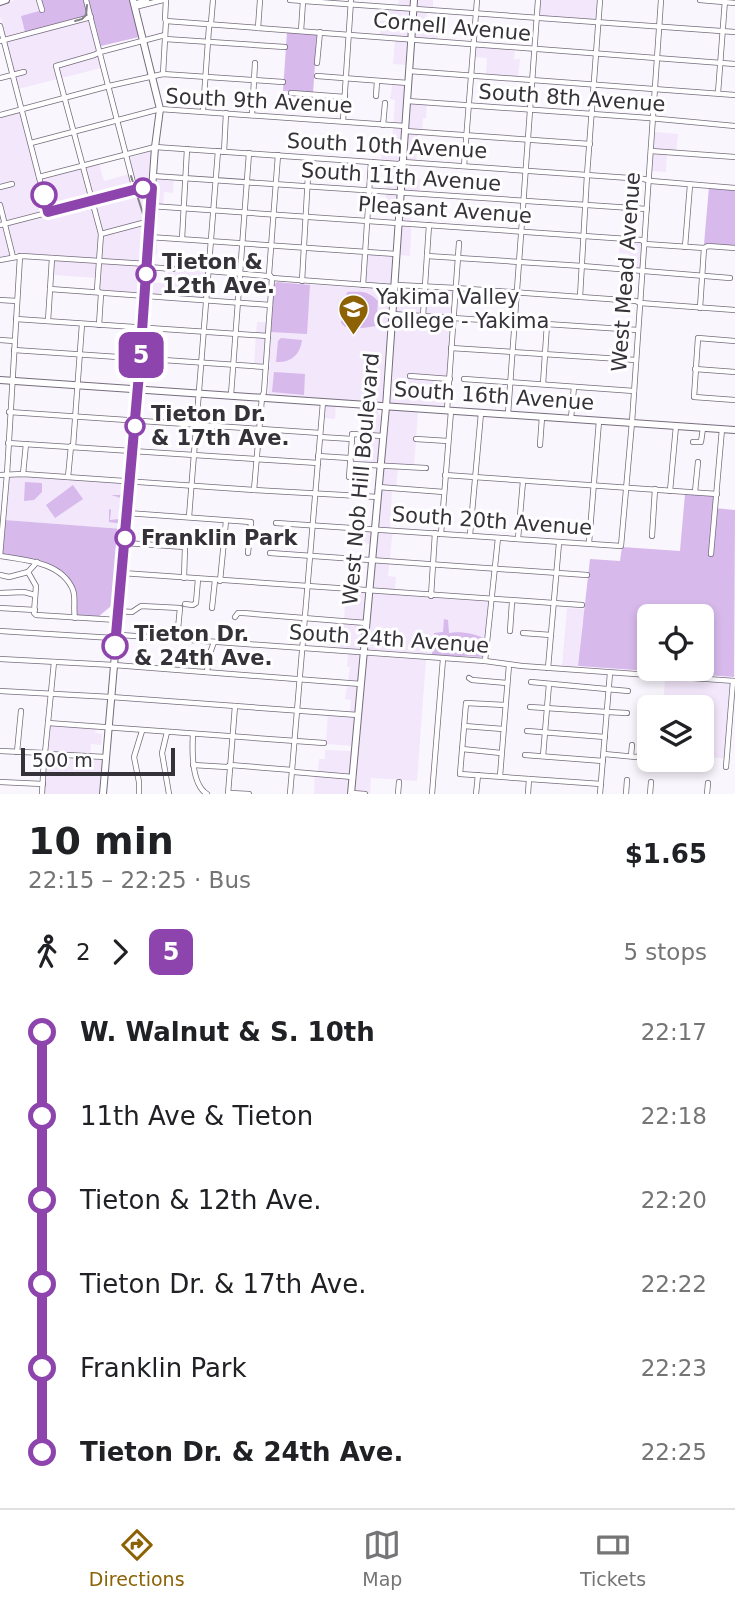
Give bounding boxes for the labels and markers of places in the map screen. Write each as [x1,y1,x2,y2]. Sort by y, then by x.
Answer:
unlabelled marker [133,178,153,198]
unlabelled marker [31,182,57,208]
place label: Tieton & 12th Ave. [162,250,275,298]
marker: Tieton & 12th Ave. [136,264,156,284]
place label: Yakima Valley College - Yakima [375,285,549,333]
school or university icon: Yakima Valley College - Yakima [336,292,370,336]
place label: Tieton Dr. & 17th Ave. [151,402,290,450]
marker: Tieton Dr. & 17th Ave. [125,416,145,436]
place label: Franklin Park [141,526,298,550]
marker: Franklin Park [115,528,135,548]
place label: Tieton Dr. & 24th Ave. [134,622,273,670]
marker: Tieton Dr. & 24th Ave. [102,633,128,659]

